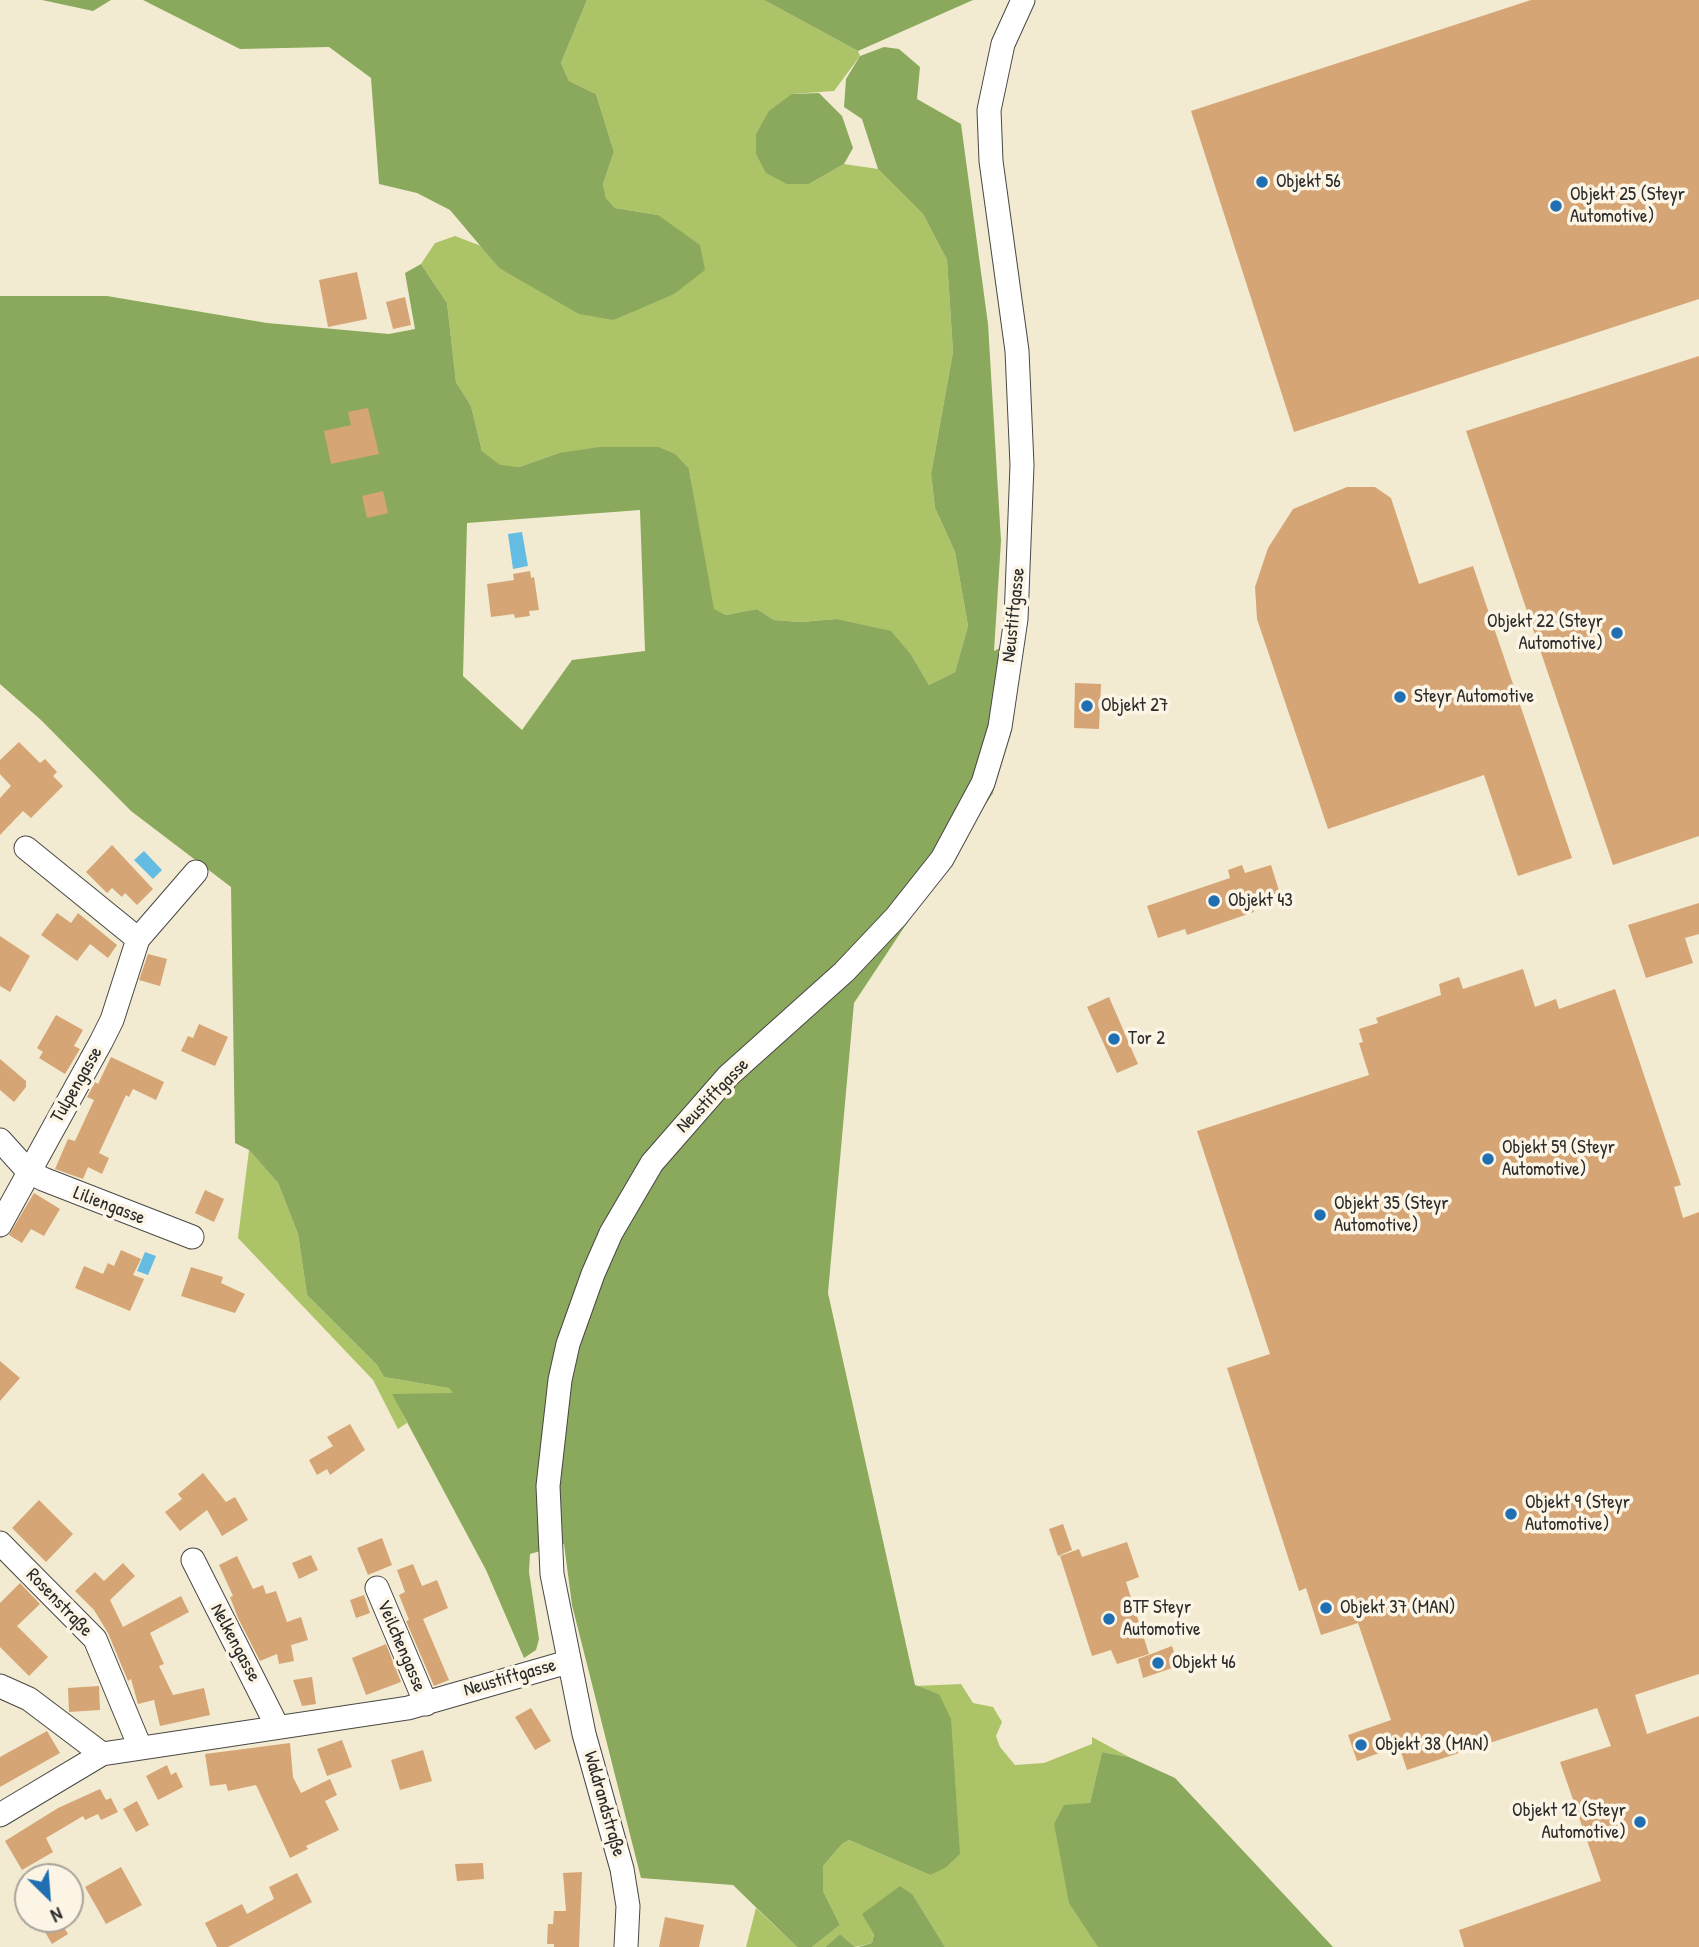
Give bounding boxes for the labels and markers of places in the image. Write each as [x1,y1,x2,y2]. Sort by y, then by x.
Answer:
place label: Objekt 56 [1276,171,1341,193]
marker: Objekt 56 [1254,174,1270,190]
place label: Objekt 25 (Steyr Automotive) [1570,184,1685,228]
marker: Objekt 25 (Steyr Automotive) [1548,198,1564,214]
place label: Objekt 22 (Steyr Automotive) [1487,611,1603,655]
marker: Objekt 22 (Steyr Automotive) [1609,625,1625,641]
place label: Steyr Automotive [1414,686,1534,708]
marker: Steyr Automotive [1392,689,1408,705]
place label: Objekt 27 [1101,695,1169,717]
marker: Objekt 27 [1079,698,1095,714]
place label: Objekt 43 [1228,890,1293,912]
marker: Objekt 43 [1206,893,1222,909]
place label: Tor 2 [1128,1028,1165,1050]
marker: Tor 2 [1106,1031,1122,1047]
place label: Objekt 59 (Steyr Automotive) [1502,1137,1615,1181]
marker: Objekt 59 (Steyr Automotive) [1480,1151,1496,1167]
place label: Objekt 35 (Steyr Automotive) [1334,1193,1449,1237]
marker: Objekt 35 (Steyr Automotive) [1312,1207,1328,1223]
place label: Objekt 9 (Steyr Automotive) [1525,1492,1630,1536]
marker: Objekt 9 (Steyr Automotive) [1503,1506,1519,1522]
place label: BTF Steyr Automotive [1123,1597,1201,1641]
place label: Objekt 37 (MAN) [1340,1597,1455,1619]
marker: Objekt 37 (MAN) [1318,1600,1334,1616]
marker: BTF Steyr Automotive [1101,1611,1117,1627]
place label: Objekt 46 [1172,1652,1236,1674]
marker: Objekt 46 [1150,1655,1166,1671]
place label: Objekt 38 (MAN) [1375,1734,1489,1756]
marker: Objekt 38 (MAN) [1353,1737,1369,1753]
place label: Objekt 12 (Steyr Automotive) [1512,1800,1626,1844]
marker: Objekt 12 (Steyr Automotive) [1632,1814,1648,1830]

